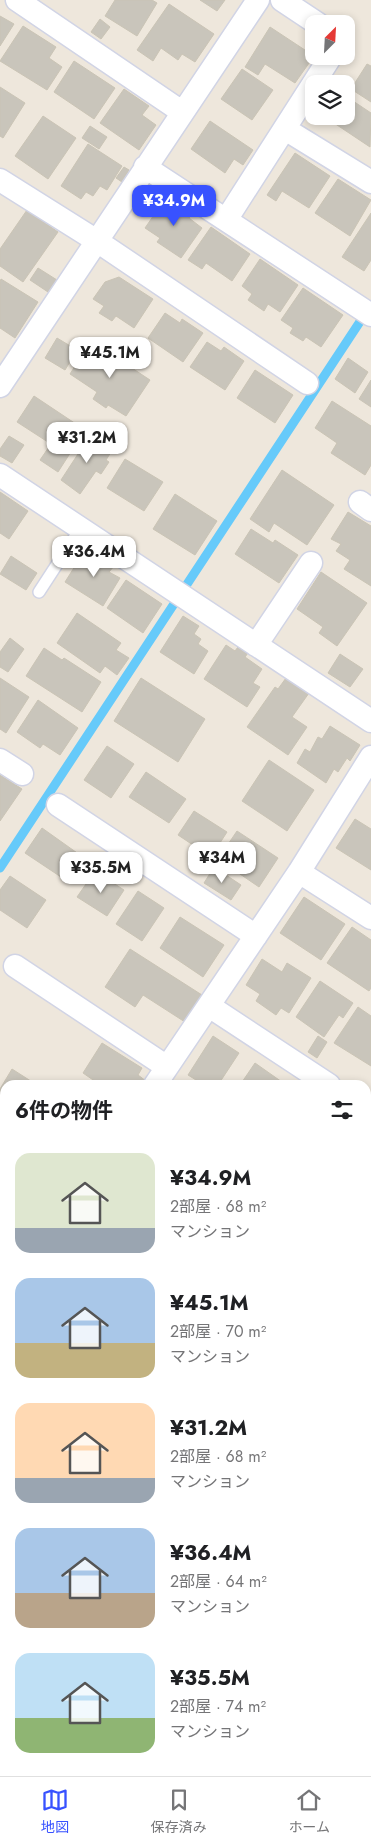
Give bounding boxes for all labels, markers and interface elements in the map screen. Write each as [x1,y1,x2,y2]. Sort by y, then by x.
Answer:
north arrow [305,15,355,65]
map controls [305,15,355,125]
button: layers [305,75,355,125]
pin: ¥34.9M [133,184,215,227]
text: ¥34.9M [143,189,205,212]
pin: ¥45.1M [69,336,151,379]
text: ¥45.1M [80,341,140,364]
pin: ¥31.2M [46,422,128,464]
text: ¥31.2M [58,426,116,449]
pin: ¥36.4M [53,536,135,578]
text: ¥36.4M [63,540,125,563]
pin: ¥34M [192,842,252,884]
text: ¥34M [199,846,245,869]
pin: ¥35.5M [60,852,142,894]
text: ¥35.5M [71,856,131,879]
text: 6件の物件 [15,1096,113,1126]
icon: filters [328,1096,356,1124]
text: ¥34.9M [170,1163,251,1193]
icon: home [55,1173,115,1233]
text: 2部屋 · 68 m² [170,1195,266,1218]
text: マンション [170,1220,250,1243]
text: ¥45.1M [170,1288,248,1318]
icon: home [55,1298,115,1358]
text: 2部屋 · 70 m² [170,1320,266,1343]
text: マンション [170,1345,250,1368]
text: ¥31.2M [170,1413,247,1443]
icon: home [55,1423,115,1483]
text: 2部屋 · 68 m² [170,1445,266,1468]
text: マンション [170,1470,250,1493]
text: ¥36.4M [170,1538,251,1568]
icon: home [55,1548,115,1608]
text: 2部屋 · 64 m² [170,1570,267,1593]
text: マンション [170,1595,250,1618]
text: ¥35.5M [170,1663,250,1693]
icon: home [55,1673,115,1733]
text: 2部屋 · 74 m² [170,1695,266,1718]
text: マンション [170,1720,250,1743]
tab: 地図 [41,1786,69,1837]
tab: 保存済み [151,1786,207,1837]
tab: ホーム [288,1786,330,1837]

